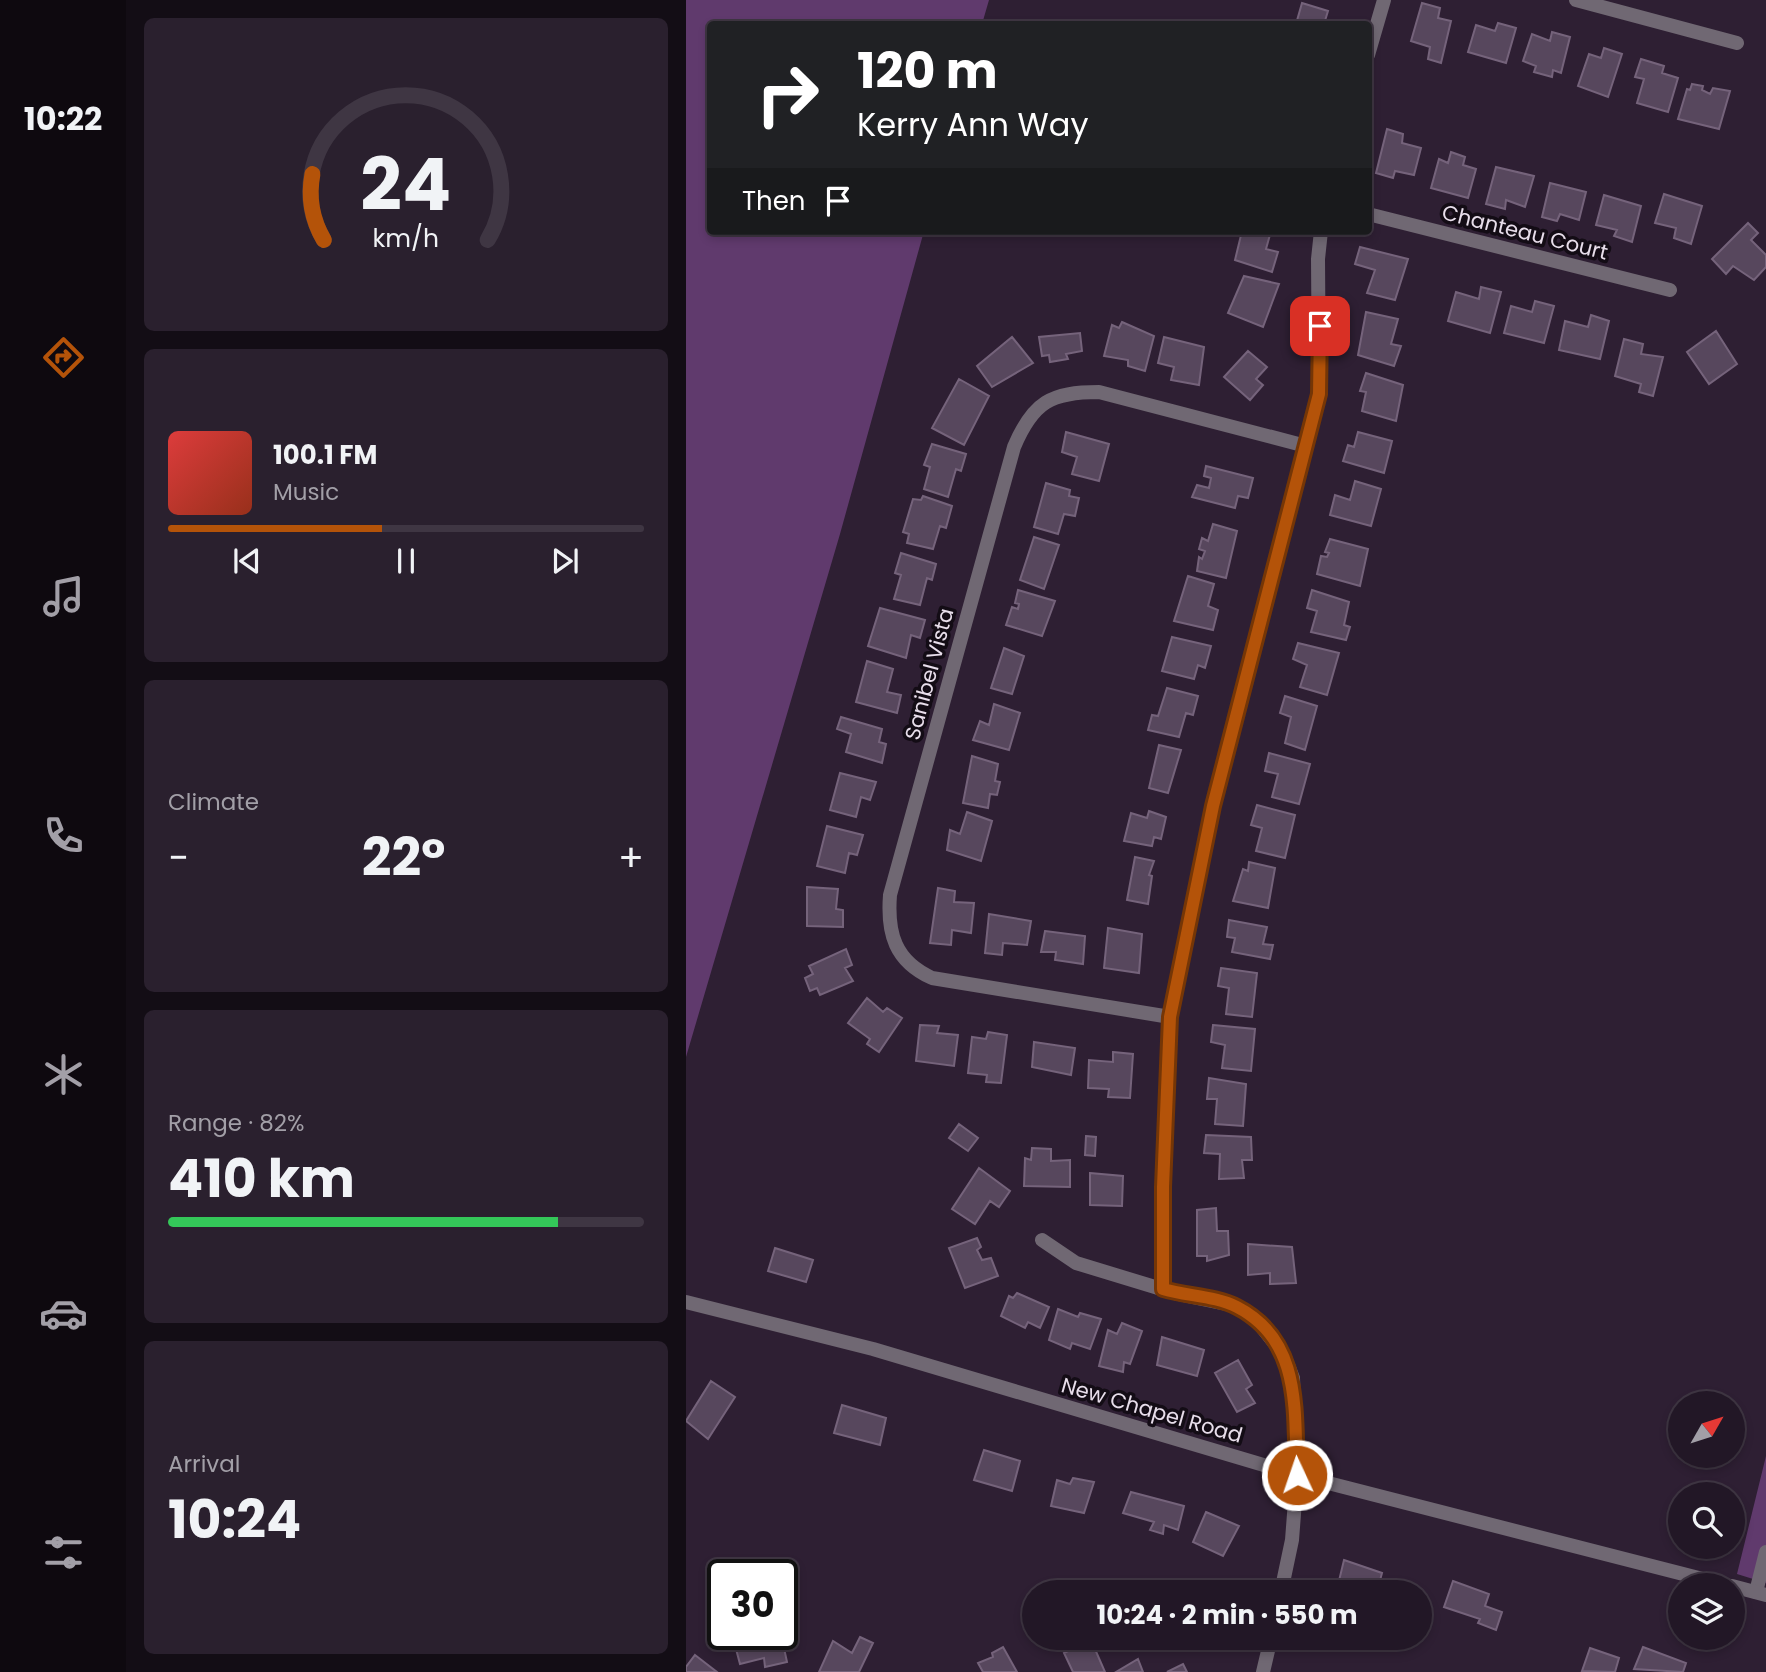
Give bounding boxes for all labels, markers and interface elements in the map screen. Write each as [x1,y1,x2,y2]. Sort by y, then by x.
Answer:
text: 120 m [857,37,998,105]
icon: right [742,49,833,140]
text: 10:22 [24,96,102,141]
text: Kerry Ann Way [857,102,1088,147]
text: 24 [361,135,451,236]
icon: arrive [819,182,857,220]
text: Then [742,183,805,219]
street label: Chanteau Court [1439,197,1611,267]
text: km/h [373,221,439,256]
pin [1290,296,1350,356]
icon: arrive [1301,307,1339,345]
icon: directions [39,333,88,382]
text: 100.1 FM [273,437,377,473]
text: Music [273,476,339,508]
icon: previous [228,542,266,580]
icon: pause [387,542,425,580]
icon: next [546,542,584,580]
icon: music [39,572,88,621]
street label: Sanibel Vista [897,605,961,743]
text: Climate [168,786,259,818]
icon: phone [39,811,88,860]
text: 22° [362,821,445,894]
text: − [168,831,189,884]
text: + [618,831,644,884]
icon: climate [39,1050,88,1099]
text: Range · 82% [168,1107,304,1139]
text: 410 km [168,1142,355,1215]
icon: car [39,1289,88,1338]
street label: New Chapel Road [1058,1370,1246,1450]
north arrow [1668,1391,1745,1468]
map controls [1668,1391,1745,1650]
position arrow [1260,1438,1334,1512]
text: Arrival [168,1448,240,1480]
button: search [1668,1482,1745,1559]
text: 10:24 [168,1483,301,1556]
icon: filters [39,1528,88,1577]
speed limit sign: 30 [707,1559,798,1650]
button: layers [1668,1573,1745,1650]
text: 10:24 · 2 min · 550 m [1096,1597,1358,1633]

